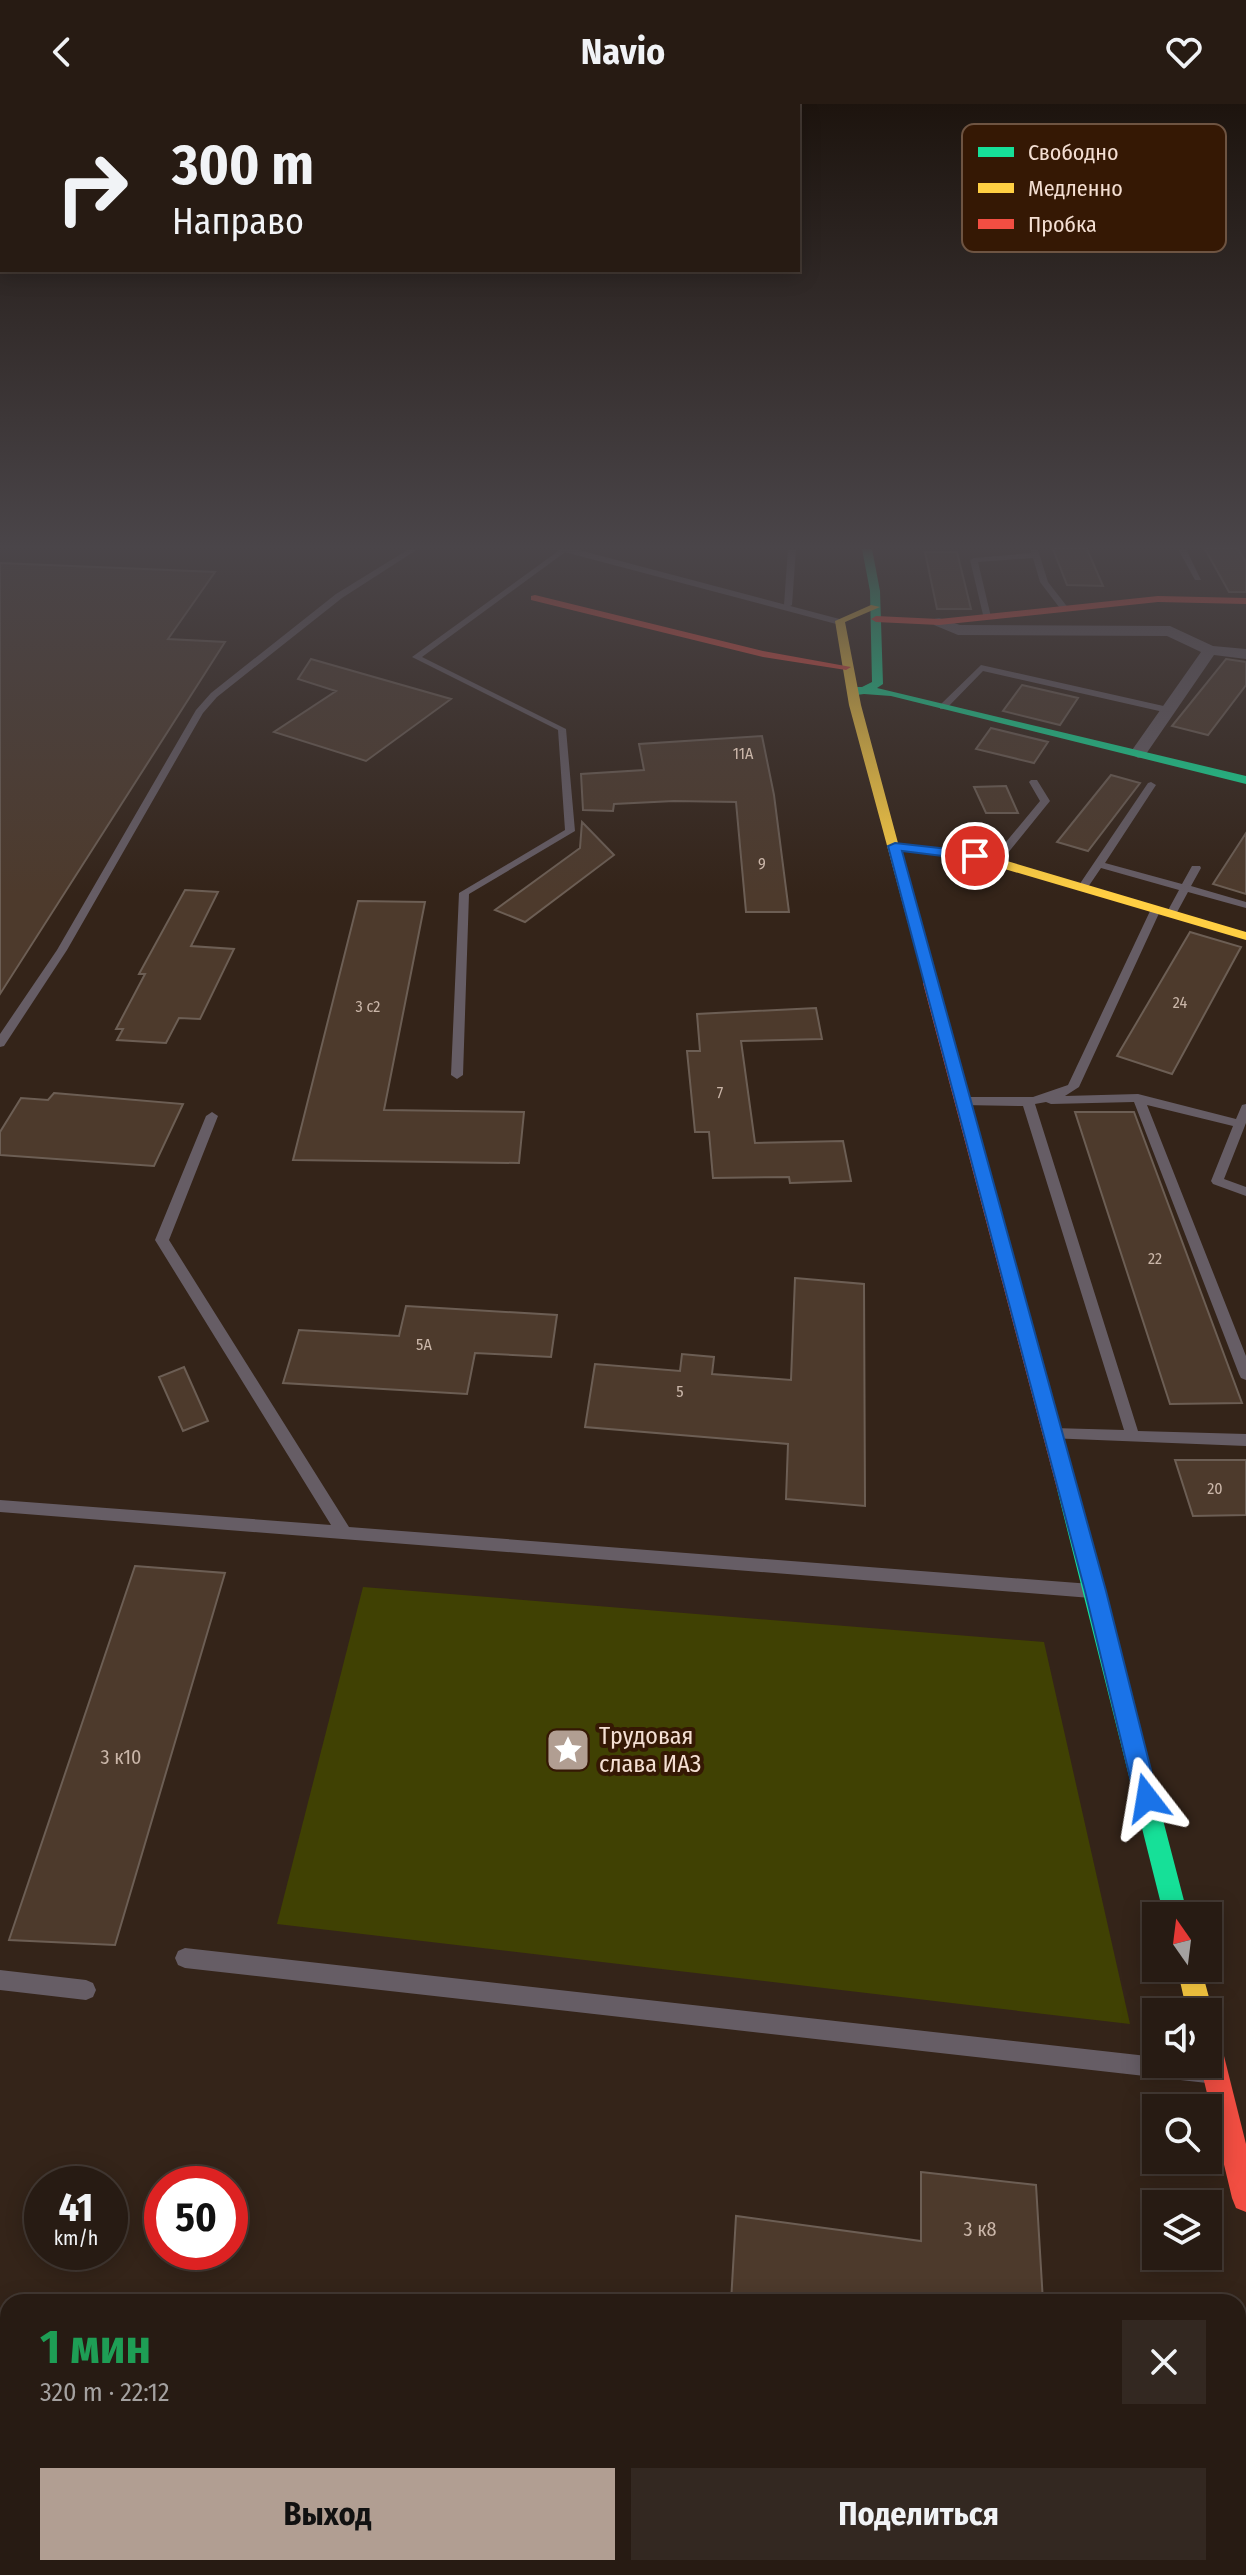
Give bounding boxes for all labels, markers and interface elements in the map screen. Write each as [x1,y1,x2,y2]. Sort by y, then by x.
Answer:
icon: back [40,30,84,74]
text: Navio [581,30,665,74]
icon: heart [1162,30,1206,74]
legend [962,124,1226,252]
text: 300 m [172,132,314,199]
icon: right [40,136,144,240]
text: Свободно [1028,139,1119,166]
text: Медленно [1028,175,1123,202]
text: Направо [172,200,304,244]
text: Пробка [1028,211,1097,238]
house number: 11А [733,744,754,763]
pin [941,822,1009,890]
icon: arrive [953,834,997,878]
house number: 9 [758,854,766,873]
house number: 24 [1173,993,1187,1012]
house number: 3 с2 [356,997,380,1016]
house number: 7 [717,1083,724,1102]
house number: 22 [1148,1249,1162,1268]
house number: 5А [416,1335,432,1354]
house number: 5 [676,1382,684,1401]
house number: 20 [1207,1479,1223,1498]
place label: Трудовая слава ИАЗ [599,1722,701,1778]
place icon: Трудовая слава ИАЗ [544,1726,592,1774]
house number: 3 к10 [100,1745,142,1769]
position arrow [1105,1756,1189,1840]
north arrow [1142,1902,1222,1982]
map controls [1142,1902,1222,2270]
button: sound [1142,1998,1222,2078]
button: search [1142,2094,1222,2174]
speed limit sign: 50 [144,2166,248,2270]
text: 41 [59,2184,93,2232]
button: layers [1142,2190,1222,2270]
house number: 3 к8 [963,2217,997,2241]
text: km/h [54,2226,98,2250]
text: 1 мин [40,2318,151,2376]
button: close [1122,2320,1206,2404]
text: 320 m · 22:12 [40,2377,169,2408]
button: Выход [40,2468,615,2560]
button: Поделиться [631,2468,1206,2560]

